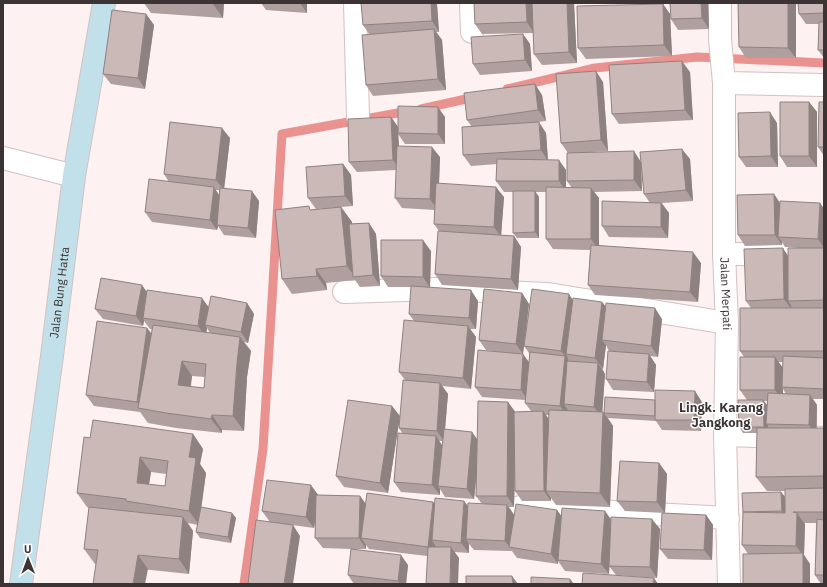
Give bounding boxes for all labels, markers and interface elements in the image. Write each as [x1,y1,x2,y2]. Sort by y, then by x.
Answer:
street label: Jalan Bung Hatta [46,245,72,339]
street label: Jalan Merpati [717,257,735,331]
district label: Lingk. Karang Jangkong [679,399,764,431]
north arrow [8,539,48,579]
text: U [24,542,32,556]

